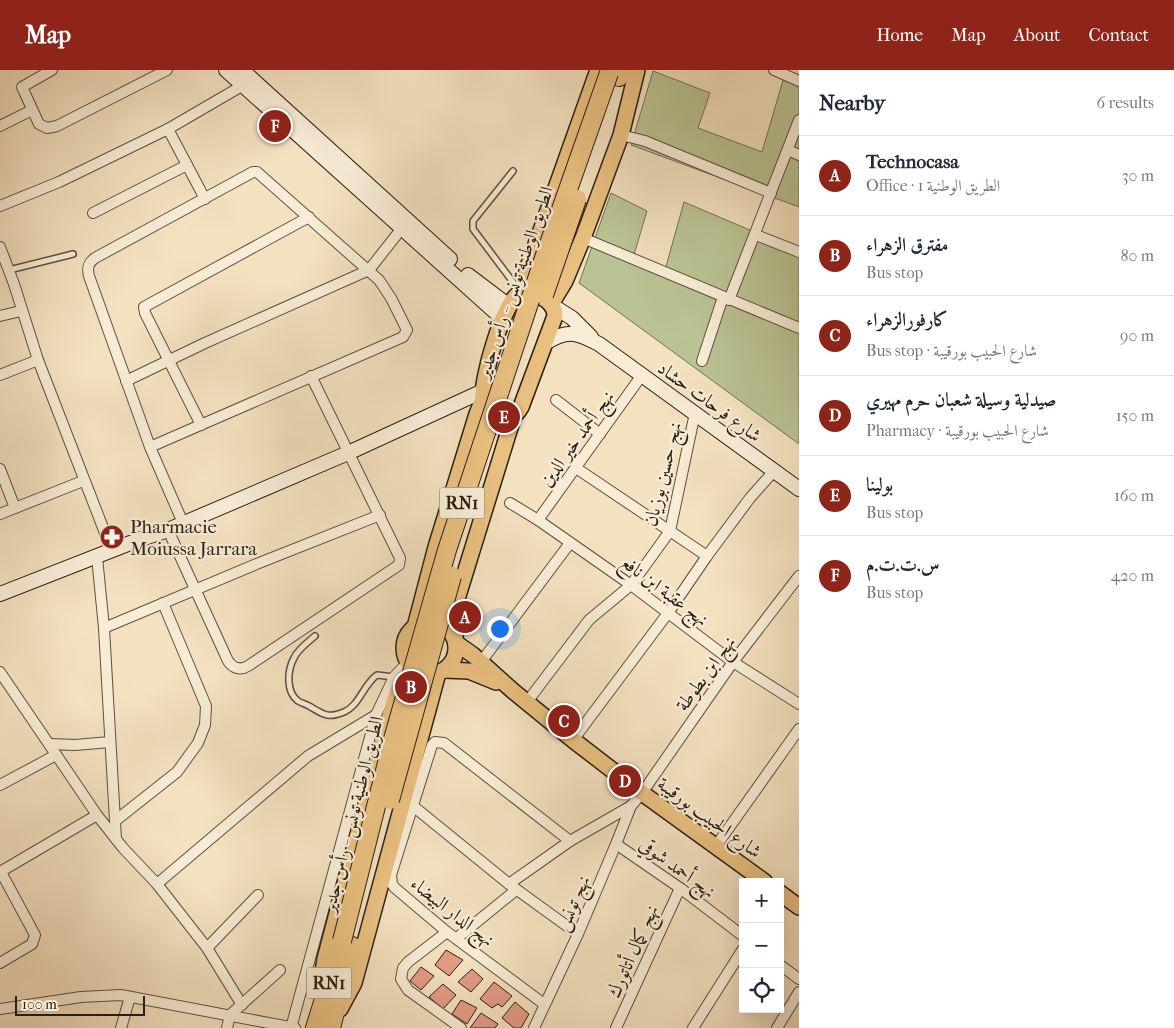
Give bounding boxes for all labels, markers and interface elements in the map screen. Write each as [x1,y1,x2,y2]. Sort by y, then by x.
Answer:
text: Map [25,21,71,49]
text: Home [876,25,923,46]
text: Map [951,25,986,46]
text: About [1014,25,1060,46]
text: Contact [1088,25,1149,46]
text: Nearby [819,91,885,115]
text: 6 results [1096,93,1154,112]
pin: F [259,107,291,145]
text: Technocasa [866,151,959,173]
text: A [830,166,840,185]
text: 30 m [1122,166,1154,185]
text: Office · الطريق الوطنية 1 [866,176,1000,195]
street label: الطريق الوطنية تونس - رأس جدير [469,183,560,384]
text: مفترق الزهراء [866,234,948,256]
text: B [830,246,840,265]
text: 80 m [1120,246,1154,265]
text: Bus stop [866,263,923,282]
text: كارفورالزهراء [866,309,948,331]
text: C [830,326,840,345]
text: 90 m [1120,326,1154,345]
text: Bus stop · شارع الحبيب بورقيبة [866,341,1037,360]
street label: شارع فرحات حشاد [651,357,766,450]
street label: نهج أحمد خير الدين [533,385,624,494]
text: صيدلية وسيلة شعبان حرم مهيري [866,389,1056,411]
pin: E [488,398,520,436]
text: D [829,406,841,425]
text: 150 m [1116,406,1154,425]
street label: نهج حسين بوزيان [639,420,692,530]
text: Pharmacy · شارع الحبيب بورقيبة [866,421,1049,440]
text: بولينا [866,474,893,496]
text: E [830,486,840,505]
text: 160 m [1114,486,1154,505]
road number: RN1 [440,488,484,518]
text: Bus stop [866,503,923,522]
place label: Pharmacie Moiussa Jarrara [130,516,257,560]
pharmacy icon: Pharmacie Moiussa Jarrara [99,524,125,550]
street label: نهج عقبة ابن نافع [613,551,712,636]
text: س.ت.ت.م [866,554,940,576]
text: F [831,566,839,585]
text: 420 m [1111,566,1154,585]
text: Bus stop [866,583,923,602]
pin: A [449,598,481,636]
your location [487,616,513,642]
street label: نهج ابن بطوطة [671,632,745,719]
pin: B [395,668,427,706]
pin: C [548,702,580,740]
street label: الطريق الوطنية تونس - رأس جدير [316,713,390,917]
pin: D [609,762,641,800]
street label: شارع الحبيب بورقيبة [651,773,766,866]
street label: نهج أحمد شوقي [632,831,721,908]
street label: نهج الدار البيضاء [402,872,499,956]
street label: نهج تونس [551,872,600,937]
map controls [739,878,784,1013]
button: + [739,878,784,923]
street label: نهج كمال أتاتورك [601,901,669,1004]
button: − [739,923,784,968]
road number: RN1 [306,968,352,998]
button: locate [739,968,784,1013]
scale bar [15,993,145,1016]
text: 100 m [22,996,57,1013]

